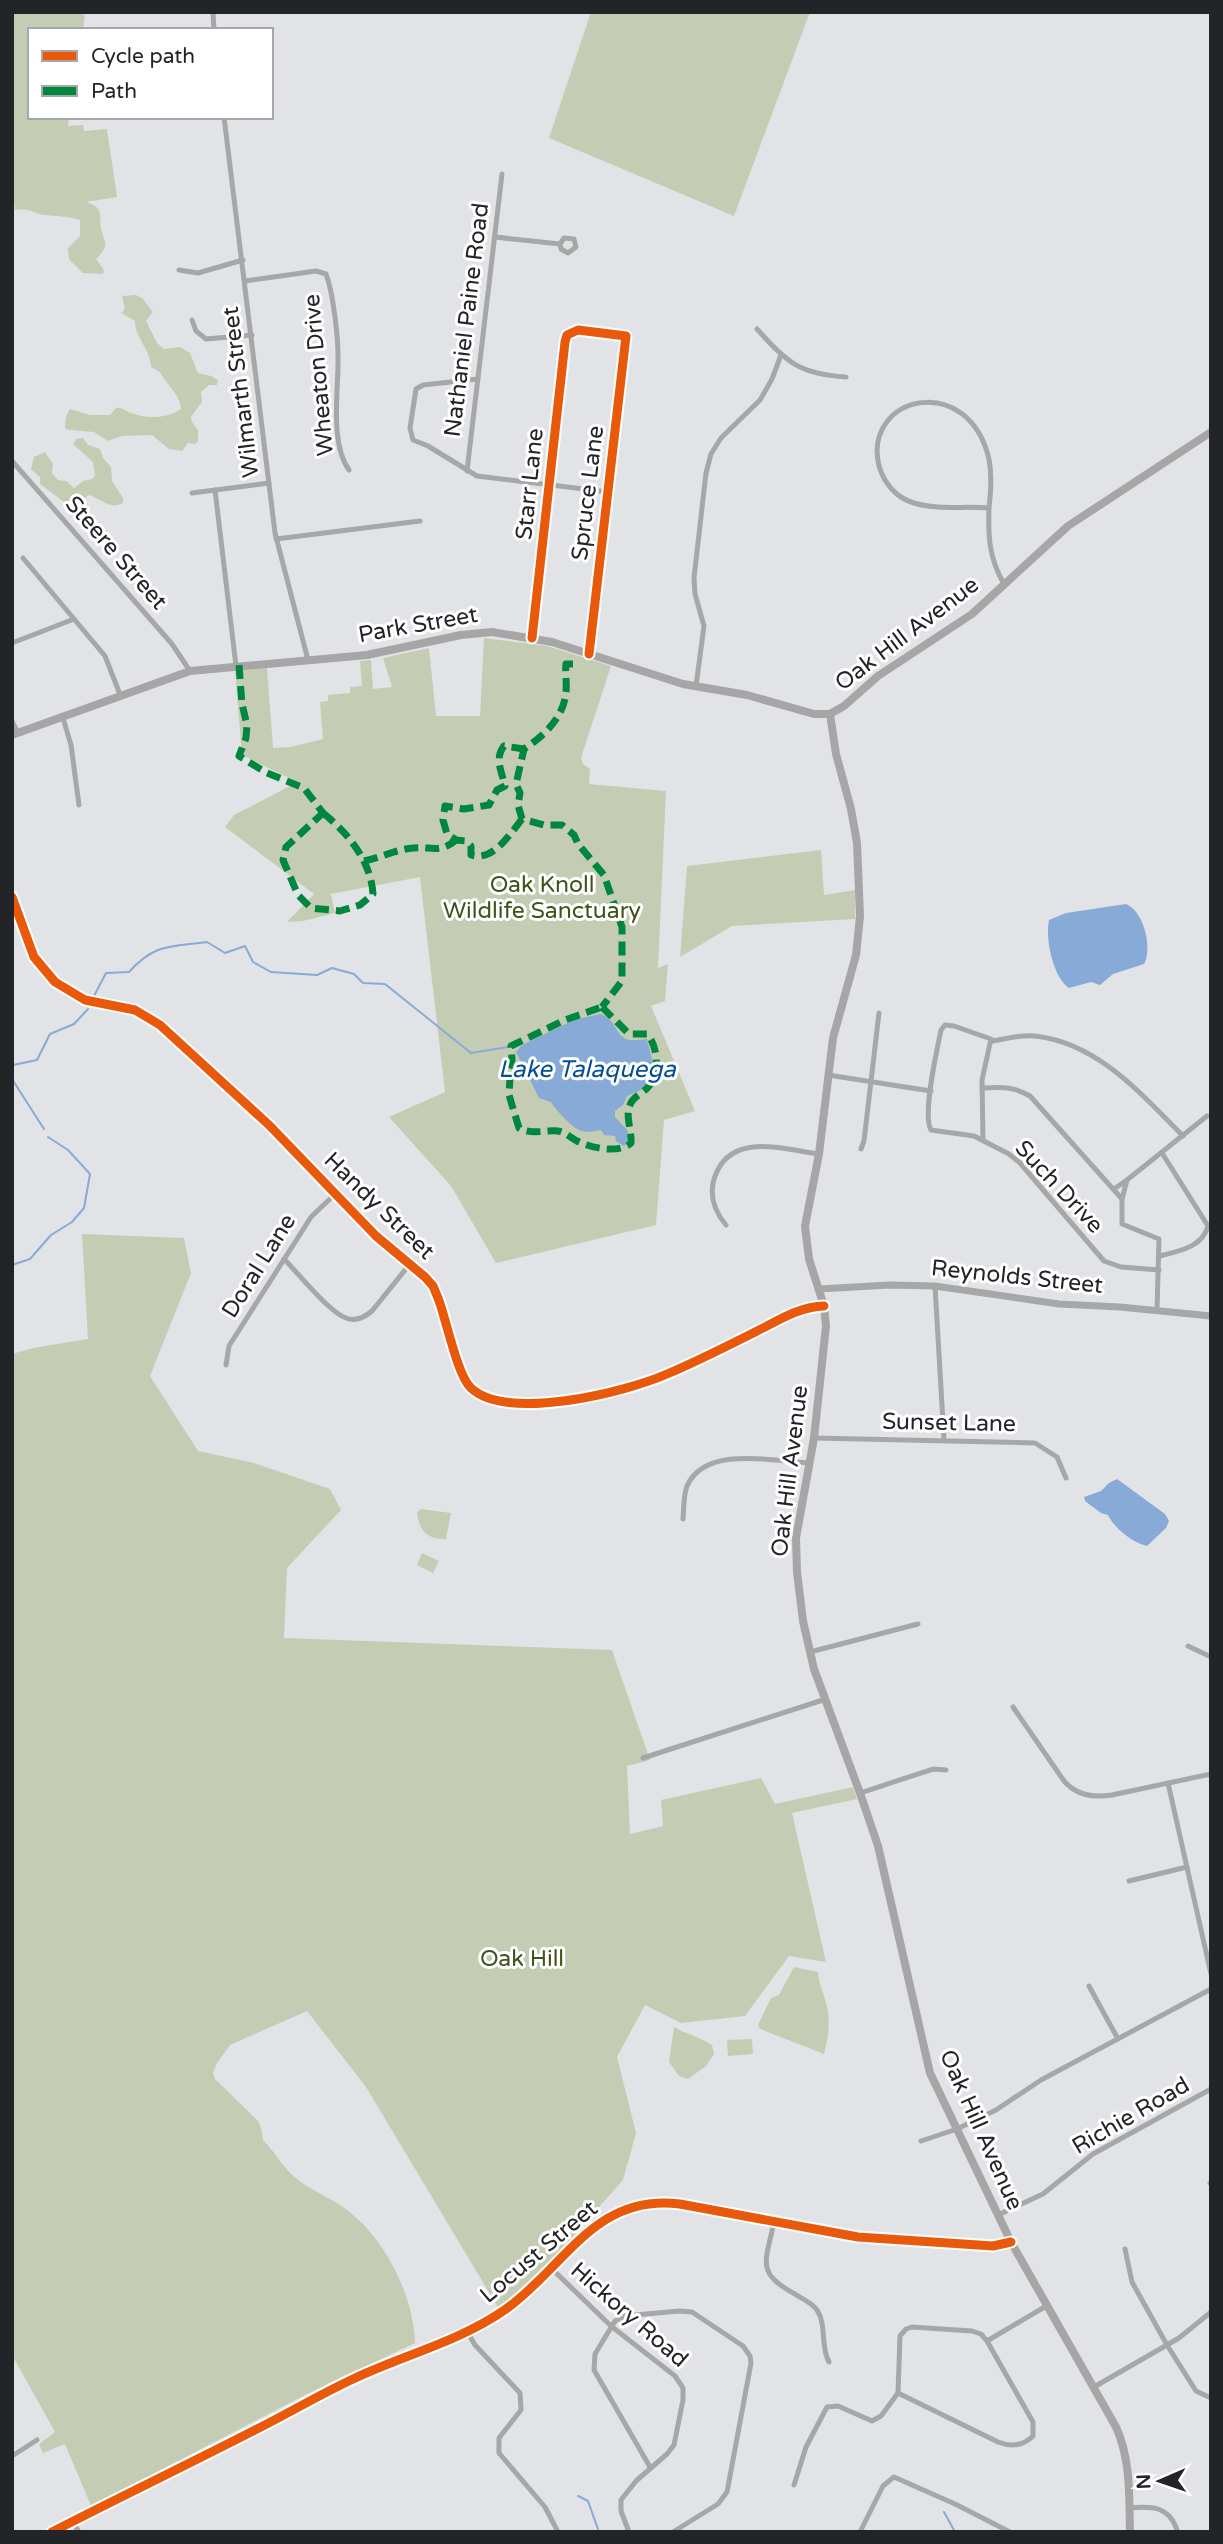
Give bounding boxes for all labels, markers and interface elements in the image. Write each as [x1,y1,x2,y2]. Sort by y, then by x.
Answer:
legend [28,28,273,119]
text: Cycle path [91,44,195,69]
text: Path [91,79,137,104]
street label: Nathaniel Paine Road [439,201,495,439]
street label: Wheaton Drive [298,293,340,457]
street label: Wilmarth Street [217,305,265,479]
street label: Spruce Lane [566,424,610,562]
street label: Starr Lane [510,427,550,541]
street label: Steere Street [59,490,173,616]
street label: Oak Hill Avenue [830,571,984,697]
street label: Park Street [356,601,480,649]
park label: Oak Knoll Wildlife Sanctuary [443,871,641,925]
water label: Lake Talaquega [498,1055,676,1084]
street label: Such Drive [1009,1135,1109,1239]
street label: Handy Street [318,1146,440,1266]
street label: Doral Lane [216,1209,302,1323]
street label: Reynolds Street [930,1254,1105,1300]
street label: Oak Hill Avenue [766,1384,814,1558]
street label: Sunset Lane [882,1408,1016,1438]
park label: Oak Hill [480,1945,564,1973]
street label: Oak Hill Avenue [933,2046,1029,2214]
street label: Richie Road [1067,2071,1195,2161]
street label: Locust Street [474,2195,604,2309]
street label: Hickory Road [565,2256,693,2374]
north arrow [1125,2446,1195,2516]
text: N [1133,2474,1155,2490]

